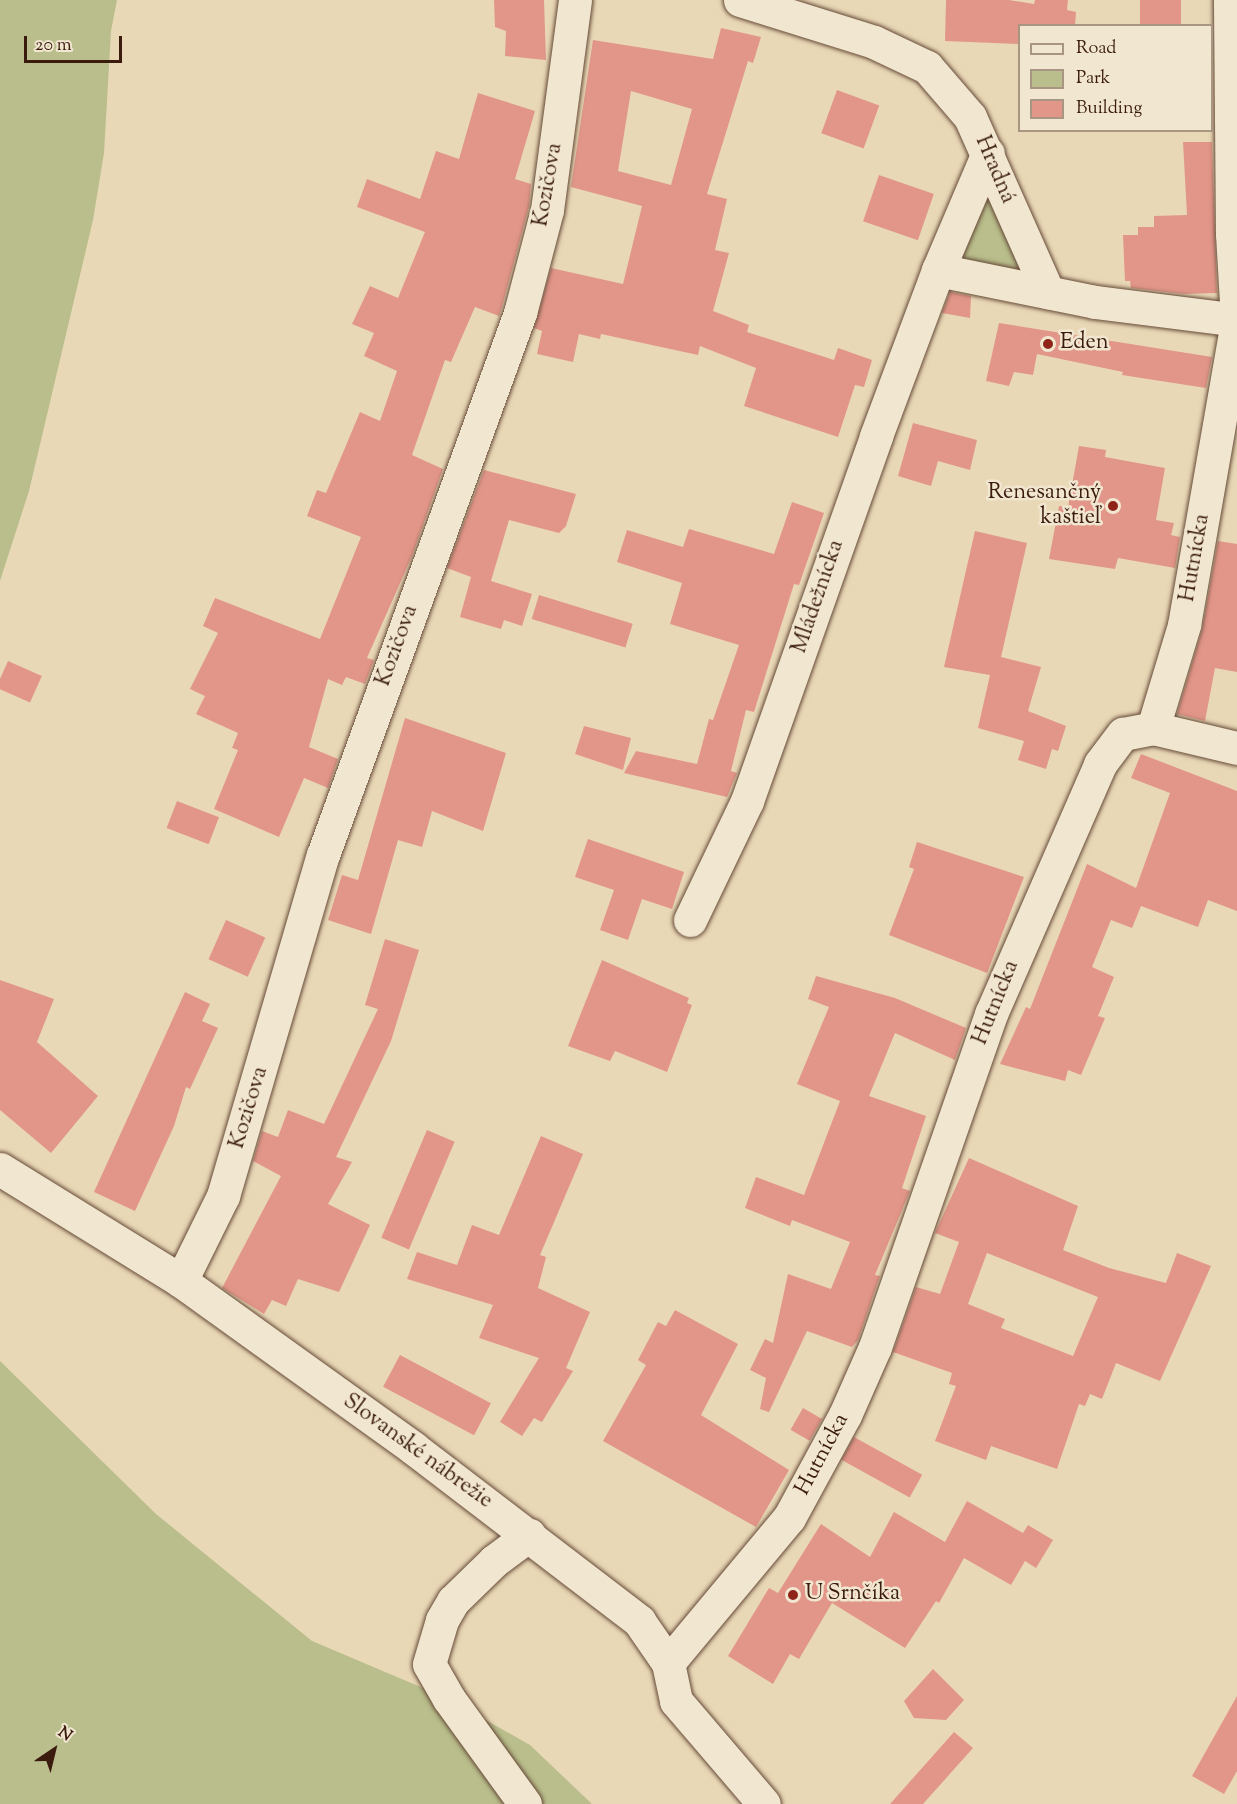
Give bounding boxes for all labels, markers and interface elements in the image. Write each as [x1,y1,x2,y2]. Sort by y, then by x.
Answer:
scale bar [27,24,124,62]
legend [1018,24,1213,132]
text: 20 m [35,33,72,59]
text: Road [1076,36,1116,62]
text: Park [1076,66,1110,92]
text: Building [1076,96,1142,122]
street label: Hradná [968,132,1020,208]
street label: Kozičova [529,141,569,229]
place label: Eden [1060,331,1109,357]
marker: Eden [1041,337,1055,351]
place label: Renesančný kaštieľ [988,480,1101,532]
marker: Renesančný kaštieľ [1106,499,1120,513]
street label: Hutnícka [1175,512,1217,604]
street label: Mládežnícka [787,537,851,657]
street label: Kozičova [371,602,425,690]
street label: Hutnícka [968,957,1026,1049]
street label: Kozičova [225,1064,275,1152]
street label: Slovanské nábrežie [337,1389,497,1515]
street label: Hutnícka [791,1410,855,1500]
place label: U Srnčíka [805,1582,900,1608]
marker: U Srnčíka [786,1588,800,1602]
north arrow [24,1720,84,1780]
text: N [53,1722,76,1748]

